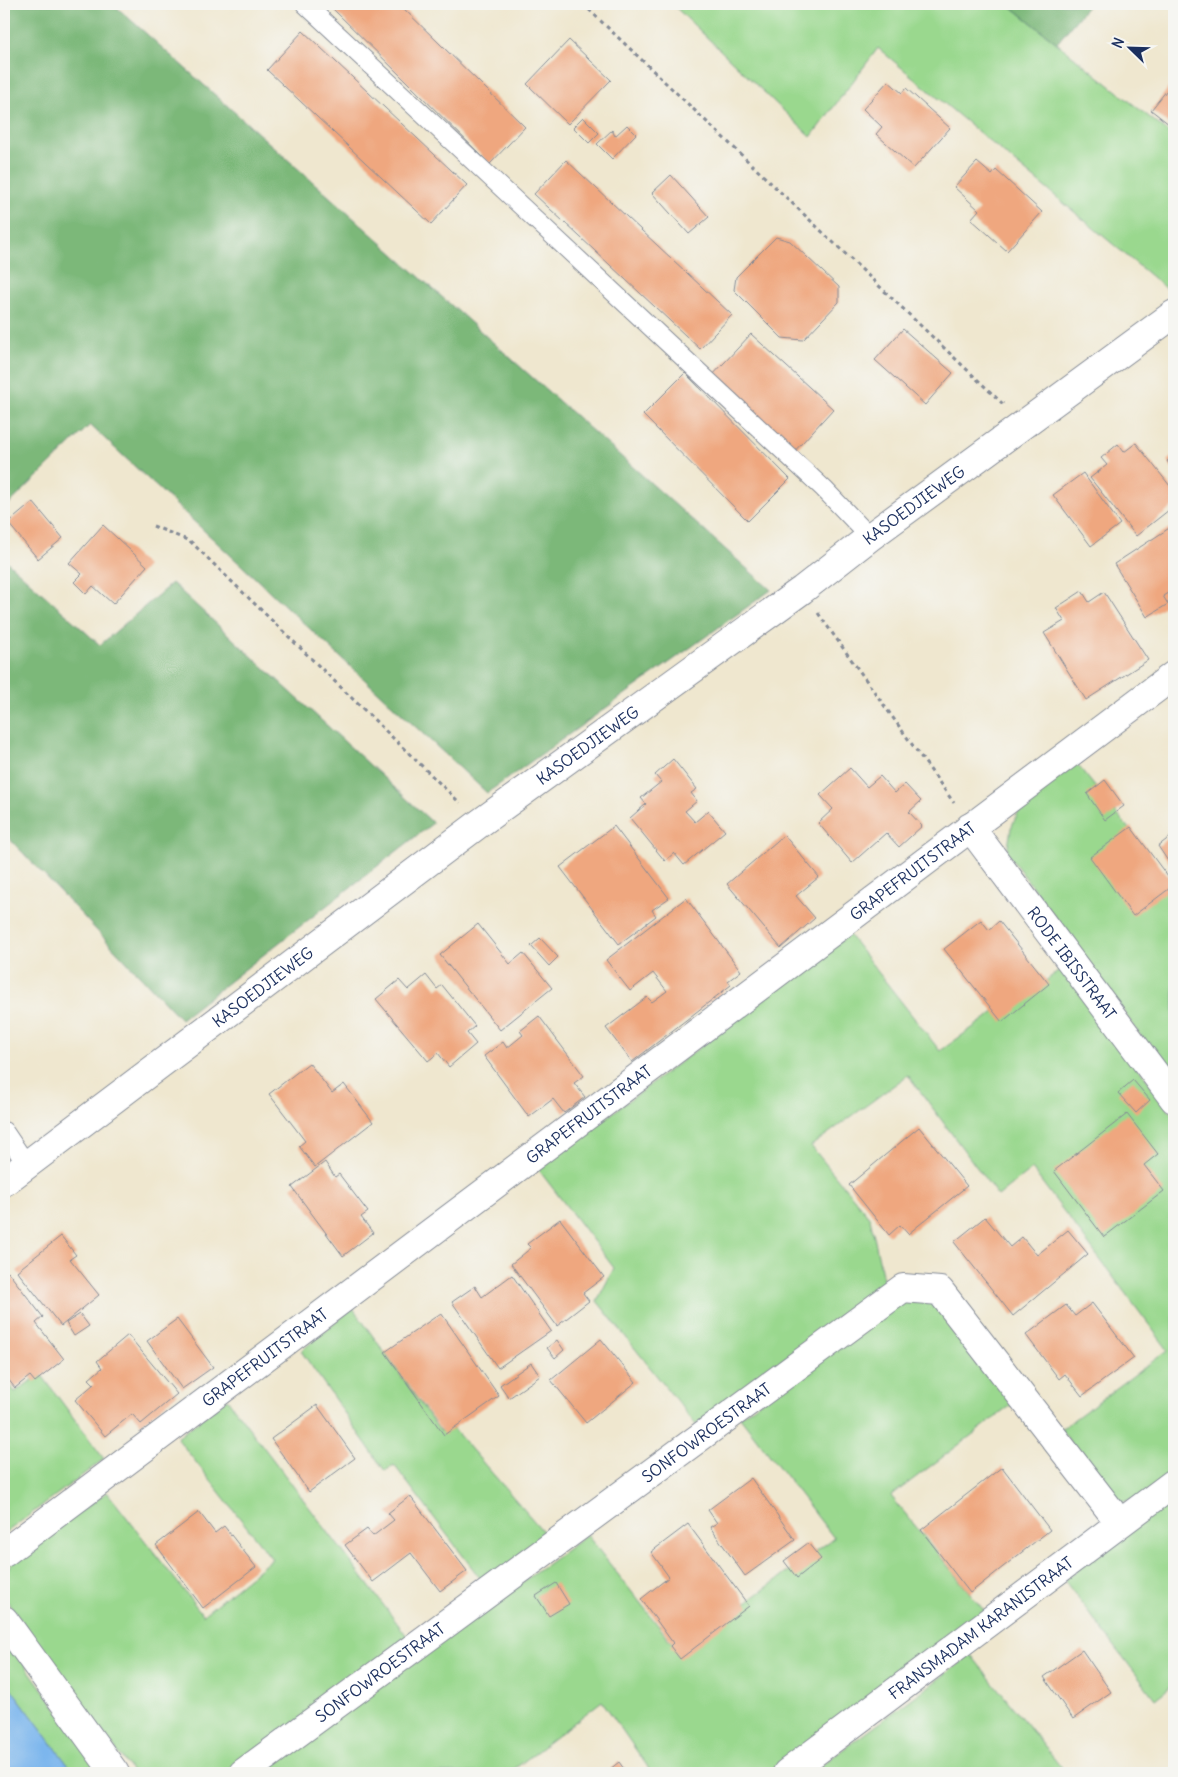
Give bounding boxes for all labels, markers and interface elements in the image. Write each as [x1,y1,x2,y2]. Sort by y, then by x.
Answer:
north arrow [1106,22,1156,72]
text: N [1108,35,1128,51]
street label: KASOEDJIEWEG [859,461,969,549]
street label: KASOEDJIEWEG [532,701,643,789]
street label: GRAPEFRUITSTRAAT [846,817,979,925]
street label: RODE IBISSTRAAT [1023,903,1121,1023]
street label: KASOEDJIEWEG [208,942,317,1032]
street label: GRAPEFRUITSTRAAT [522,1061,656,1168]
street label: GRAPEFRUITSTRAAT [198,1304,332,1411]
street label: SONFOWROESTRAAT [638,1378,775,1487]
street label: FRANSMADAM KARANISTRAAT [884,1552,1077,1704]
street label: SONFOWROESTRAAT [311,1618,449,1726]

